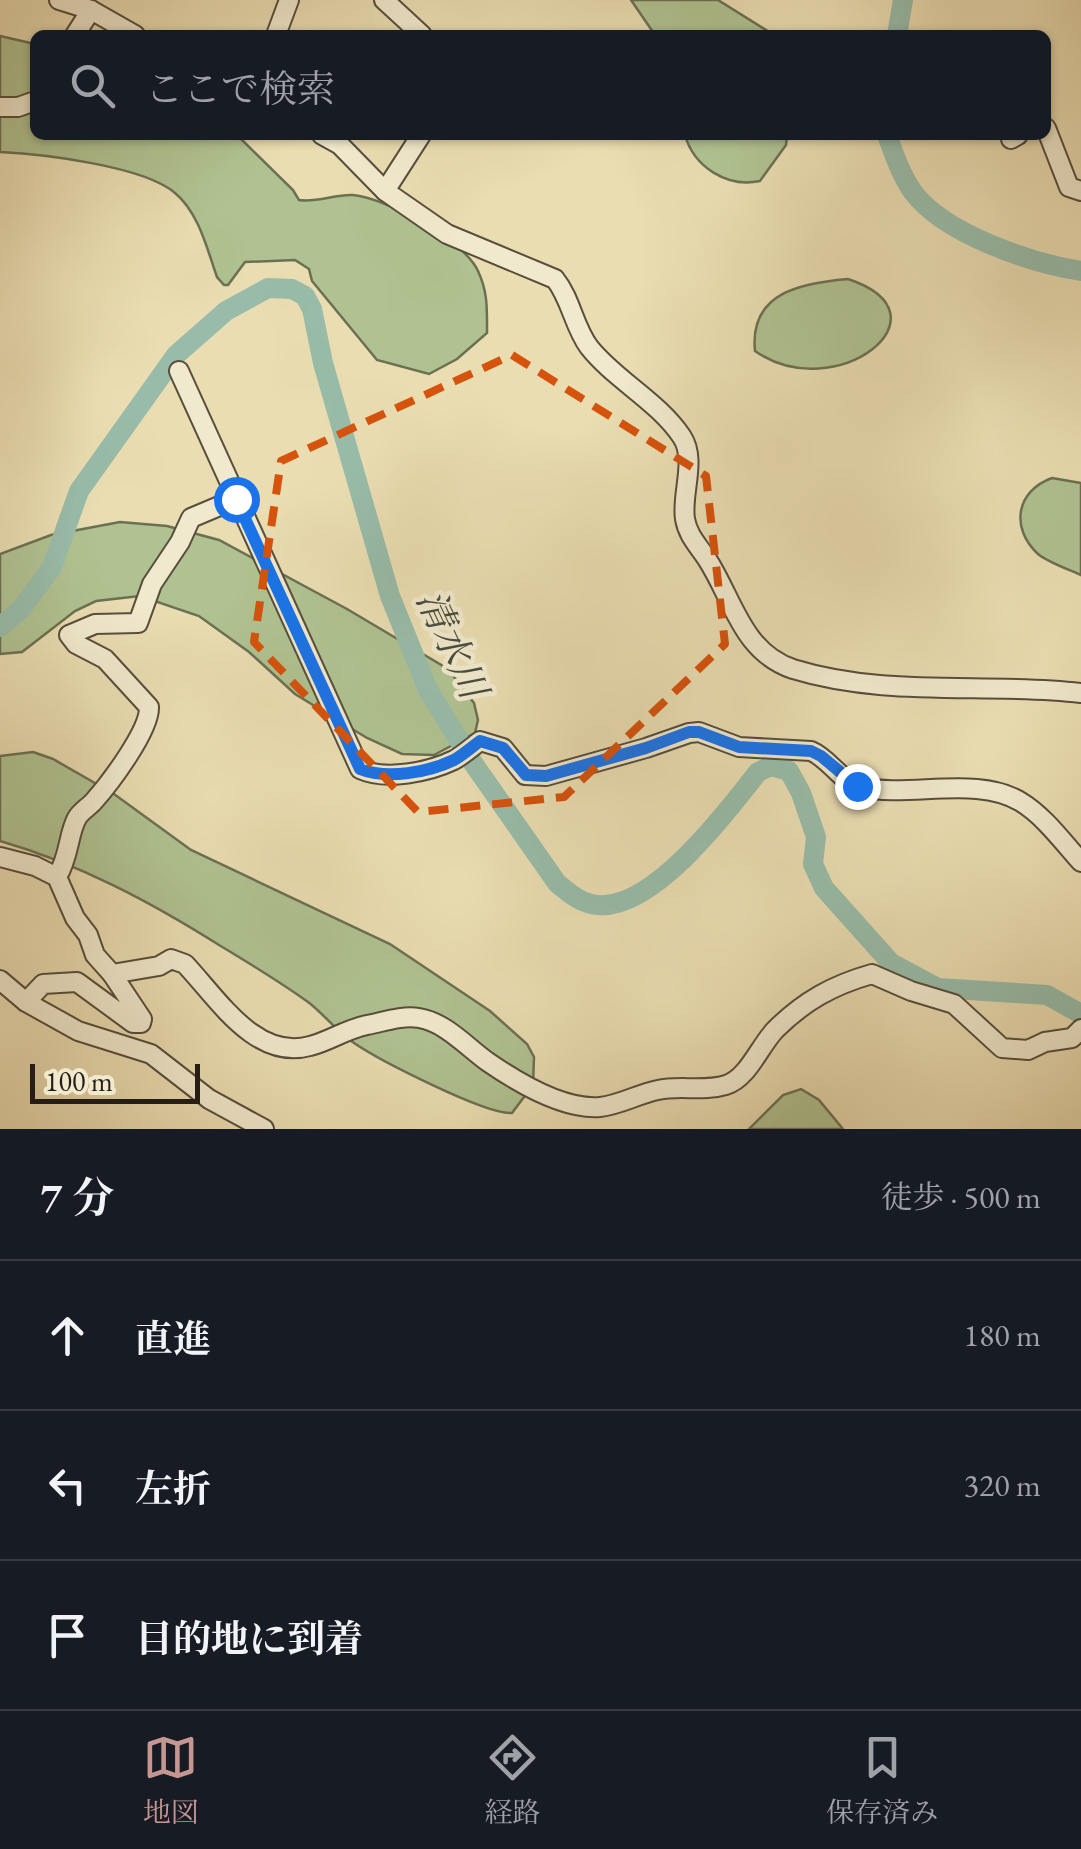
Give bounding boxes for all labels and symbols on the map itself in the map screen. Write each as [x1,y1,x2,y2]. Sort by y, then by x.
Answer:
route start [214,477,260,523]
water label: 清水川 [406,582,500,709]
route end [835,764,881,810]
scale bar [30,1059,200,1104]

